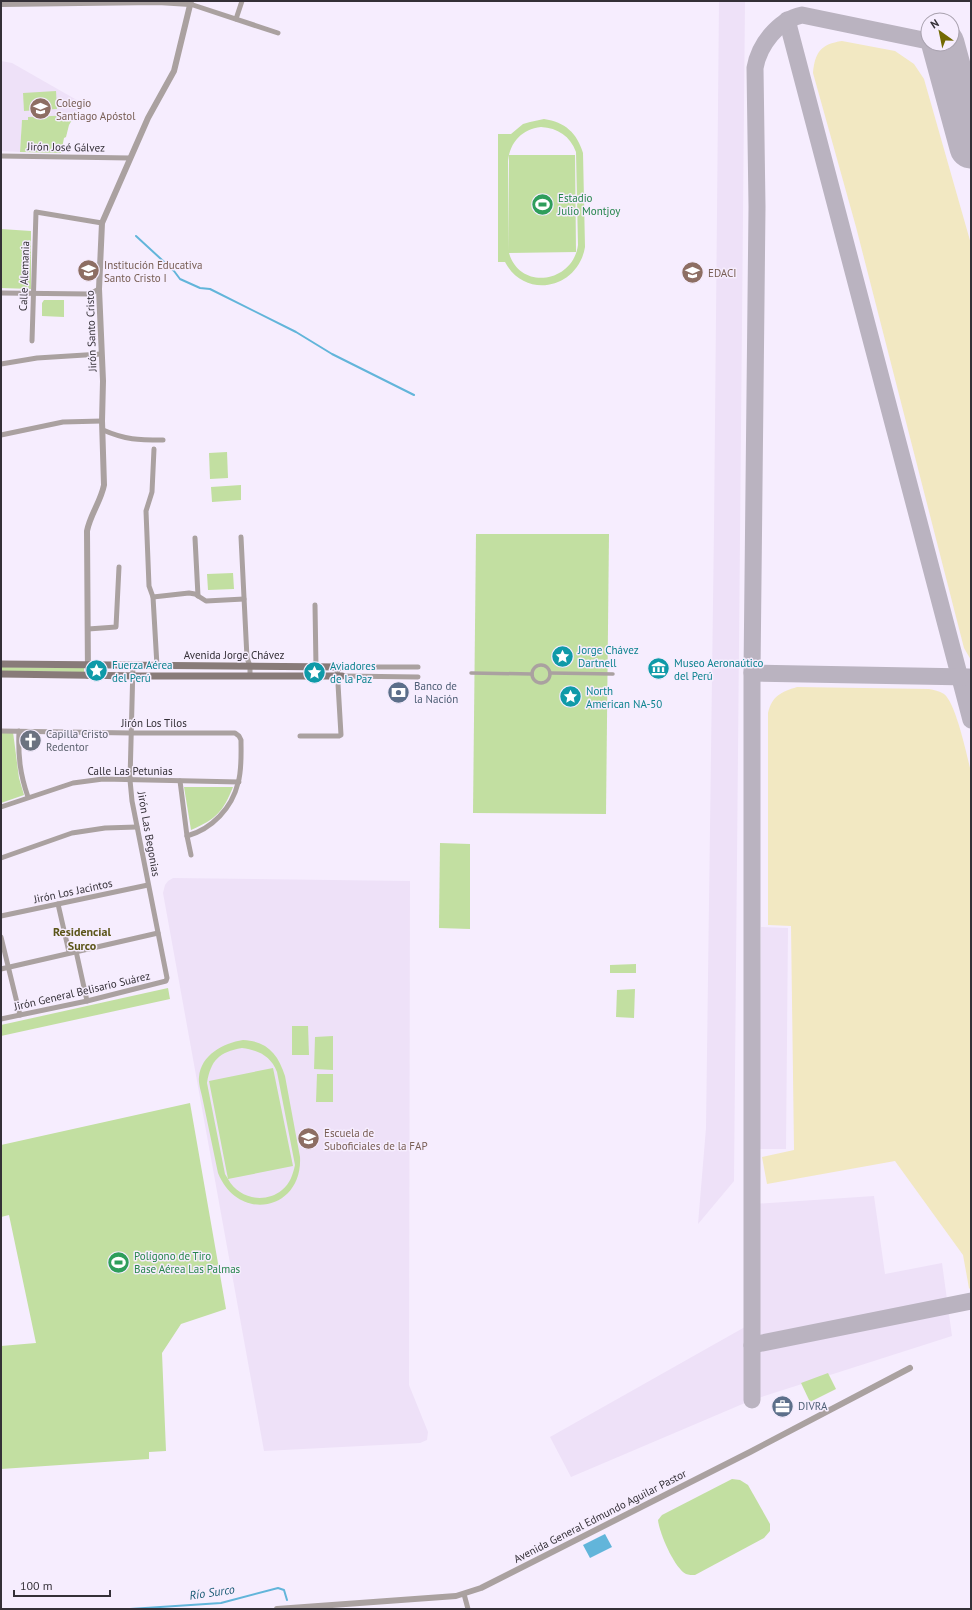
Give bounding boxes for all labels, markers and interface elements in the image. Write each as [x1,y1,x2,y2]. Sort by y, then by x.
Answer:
north arrow [920,12,960,52]
text: N [928,16,941,31]
school or university icon: Colegio Santiago Apóstol [27,96,53,122]
place label: Colegio Santiago Apóstol [56,96,136,123]
street label: Jirón José Gálvez [26,139,105,155]
sports icon: Estadio Julio Montjoy [530,191,556,217]
place label: Estadio Julio Montjoy [557,191,621,218]
street label: Calle Alemania [16,241,32,311]
school or university icon: Institución Educativa Santo Cristo I [75,258,101,284]
place label: Institución Educativa Santo Cristo I [104,258,203,285]
school or university icon: EDACI [679,260,705,286]
place label: EDACI [708,266,736,280]
street label: Jirón Santo Cristo [83,290,99,373]
place icon: Jorge Chávez Dartnell [549,643,575,669]
place label: Jorge Chávez Dartnell [577,643,639,670]
street label: Avenida Jorge Chávez [184,648,284,662]
museum icon: Museo Aeronaútico del Perú [646,656,672,682]
place label: Museo Aeronaútico del Perú [674,656,764,683]
place icon: Fuerza Aérea del Perú [83,658,109,684]
place label: Fuerza Aérea del Perú [112,658,173,685]
place icon: Aviadores de la Paz [302,659,328,685]
place label: Aviadores de la Paz [330,659,376,686]
bank icon: Banco de la Nación [385,679,411,705]
place label: Banco de la Nación [414,679,458,706]
place icon: North American NA-50 [558,684,584,710]
place label: North American NA-50 [586,684,662,711]
street label: Jirón Los Tilos [120,716,187,730]
church icon: Capilla Cristo Redentor [17,727,43,753]
place label: Capilla Cristo Redentor [46,727,108,754]
street label: Calle Las Petunias [87,764,173,778]
street label: Jirón Las Begonias [134,789,163,878]
street label: Jirón Los Jacintos [31,876,114,906]
district label: Residencial Surco [53,924,111,953]
street label: Jirón General Belisario Suárez [12,969,151,1014]
school or university icon: Escuela de Suboficiales de la FAP [296,1126,322,1152]
place label: Escuela de Suboficiales de la FAP [324,1126,428,1153]
sports icon: Polígono de Tiro Base Aérea Las Palmas [105,1249,131,1275]
place label: Polígono de Tiro Base Aérea Las Palmas [134,1249,241,1276]
office icon: DIVRA [769,1393,795,1419]
place label: DIVRA [798,1399,828,1413]
street label: Avenida General Edmundo Aguilar Pastor [511,1466,689,1566]
scale bar [14,1572,110,1598]
text: 100 m [20,1578,53,1593]
water label: Río Surco [188,1581,236,1603]

